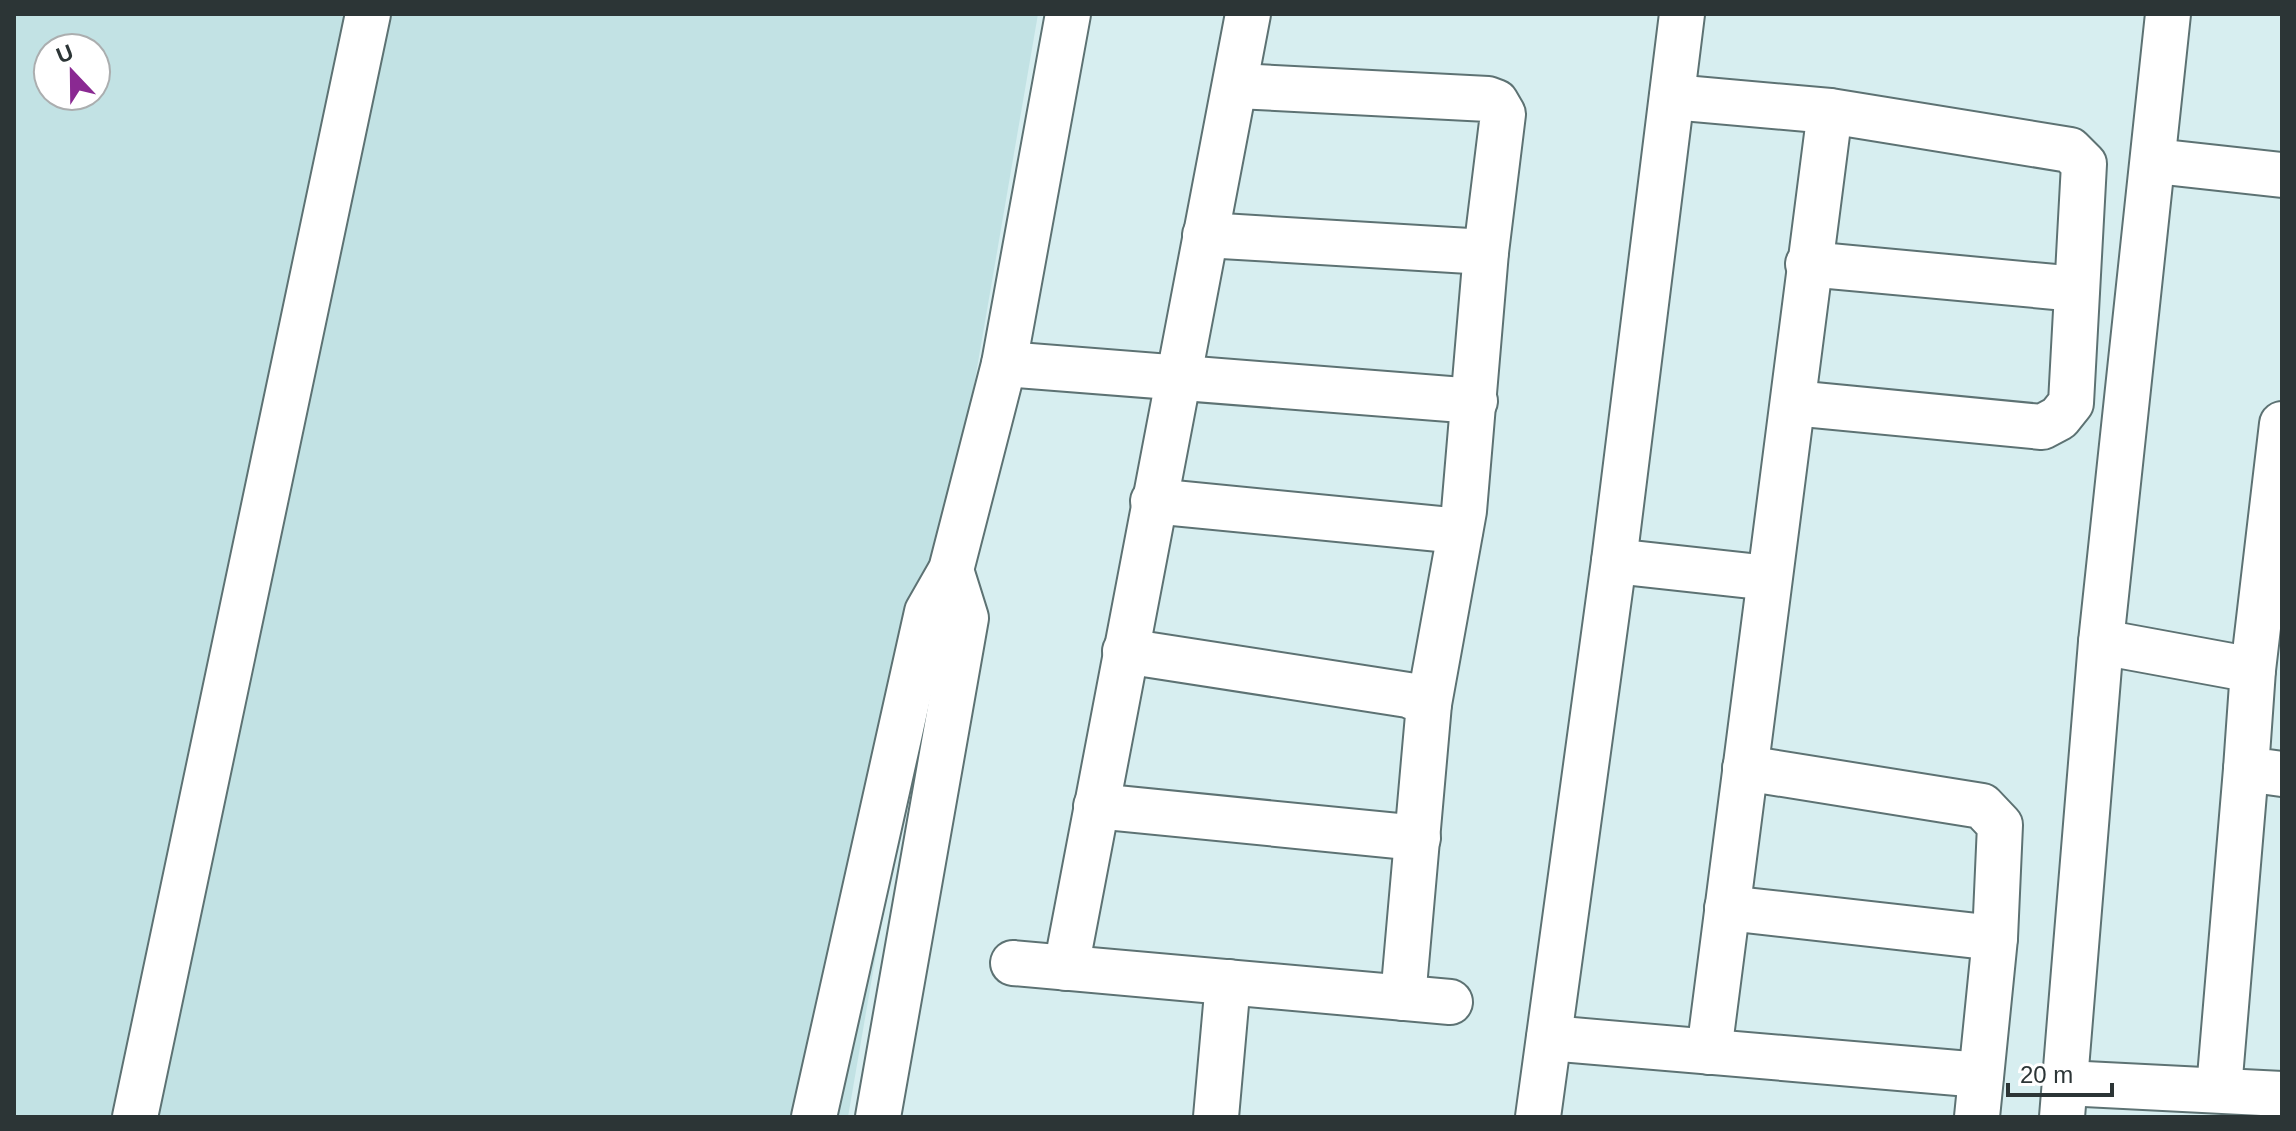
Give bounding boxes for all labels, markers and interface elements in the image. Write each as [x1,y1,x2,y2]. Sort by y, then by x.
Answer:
north arrow [32,32,112,112]
text: U [53,39,77,68]
scale bar [2008,1047,2112,1097]
text: 20 m [2020,1061,2073,1088]

